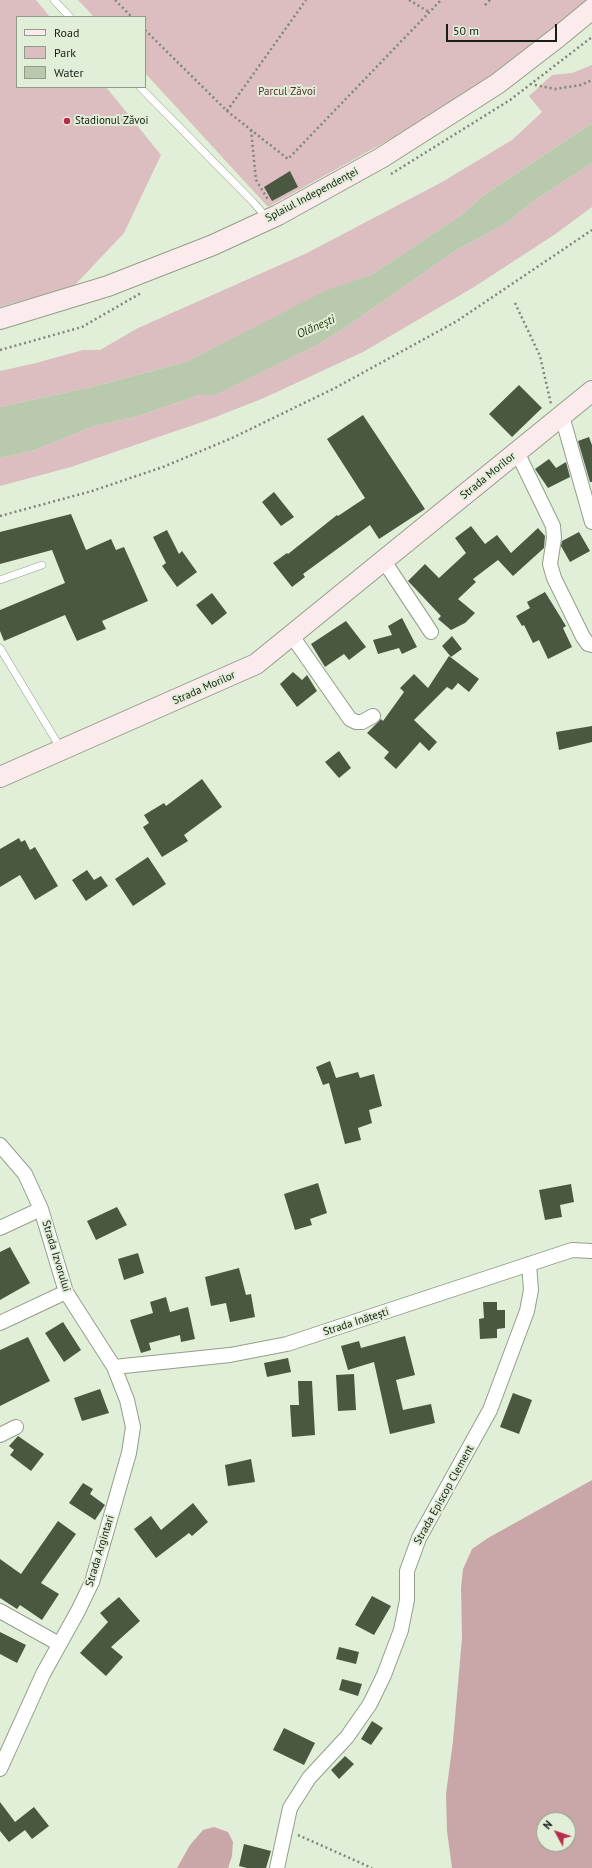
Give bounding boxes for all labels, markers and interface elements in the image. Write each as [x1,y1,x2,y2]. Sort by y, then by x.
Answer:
legend [16,16,146,88]
scale bar [448,16,559,42]
text: 50 m [453,23,479,38]
text: Road [54,25,79,40]
text: Park [54,45,76,60]
text: Water [54,65,84,80]
park label: Parcul Zăvoi [258,85,316,99]
place label: Stadionul Zăvoi [75,114,148,128]
marker: Stadionul Zăvoi [62,116,72,126]
street label: Splaiul Independenței [263,165,361,225]
water label: Olănești [295,312,337,342]
street label: Strada Morilor [458,450,518,502]
street label: Strada Morilor [171,668,237,708]
street label: Strada Izvorului [39,1219,73,1293]
street label: Strada Inătești [322,1305,390,1339]
street label: Strada Episcop Clement [411,1443,477,1547]
street label: Strada Argintari [83,1514,117,1588]
north arrow [536,1812,576,1852]
text: N [540,1818,555,1832]

